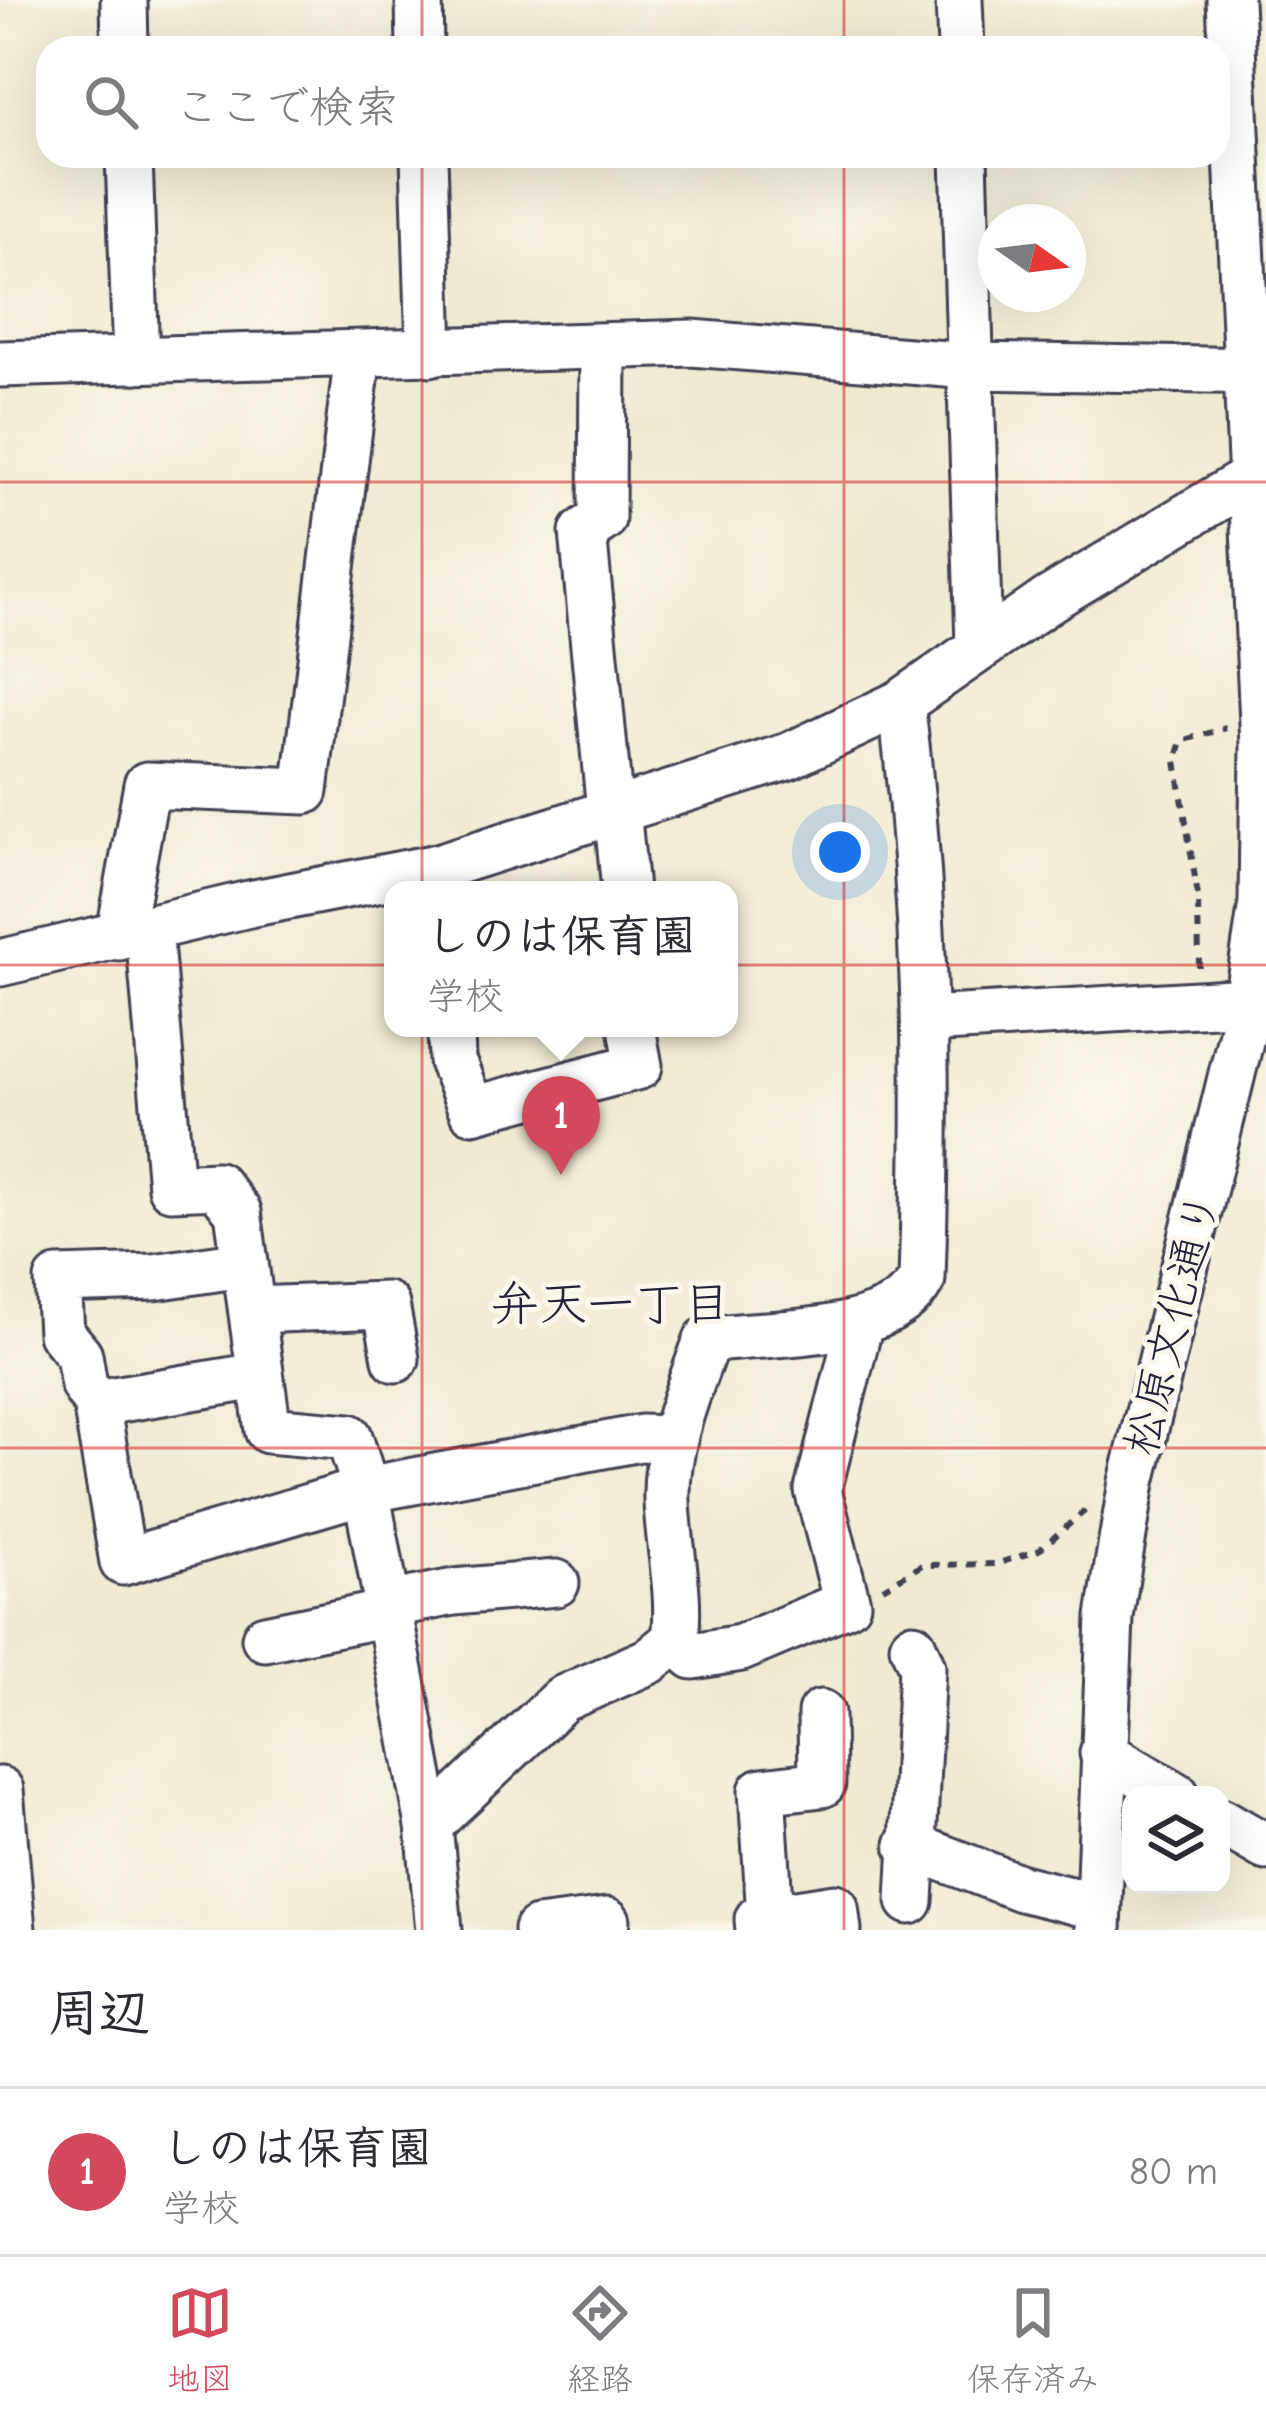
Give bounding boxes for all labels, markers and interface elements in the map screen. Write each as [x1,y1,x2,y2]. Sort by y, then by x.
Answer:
search box [36,36,1230,168]
icon: search [78,69,144,135]
text: ここで検索 [174,81,399,133]
north arrow [978,204,1086,312]
your location [810,822,870,882]
popup [384,881,738,1037]
text: しのは保育園 [426,910,696,962]
text: 学校 [426,974,504,1019]
pin: 1 [522,1076,600,1175]
street label: 松原文化通り [1114,1186,1230,1461]
district label: 弁天一丁目 [491,1277,731,1332]
map controls [1122,1786,1230,1894]
button: layers [1122,1786,1230,1894]
text: 周辺 [48,1984,150,2043]
text: しのは保育園 [162,2122,432,2174]
text: 1 [79,2149,95,2194]
text: 80 m [1129,2149,1218,2194]
text: 学校 [162,2186,240,2231]
tab: 地図 [167,2280,233,2400]
tab: 経路 [567,2280,633,2400]
tab: 保存済み [967,2280,1099,2400]

